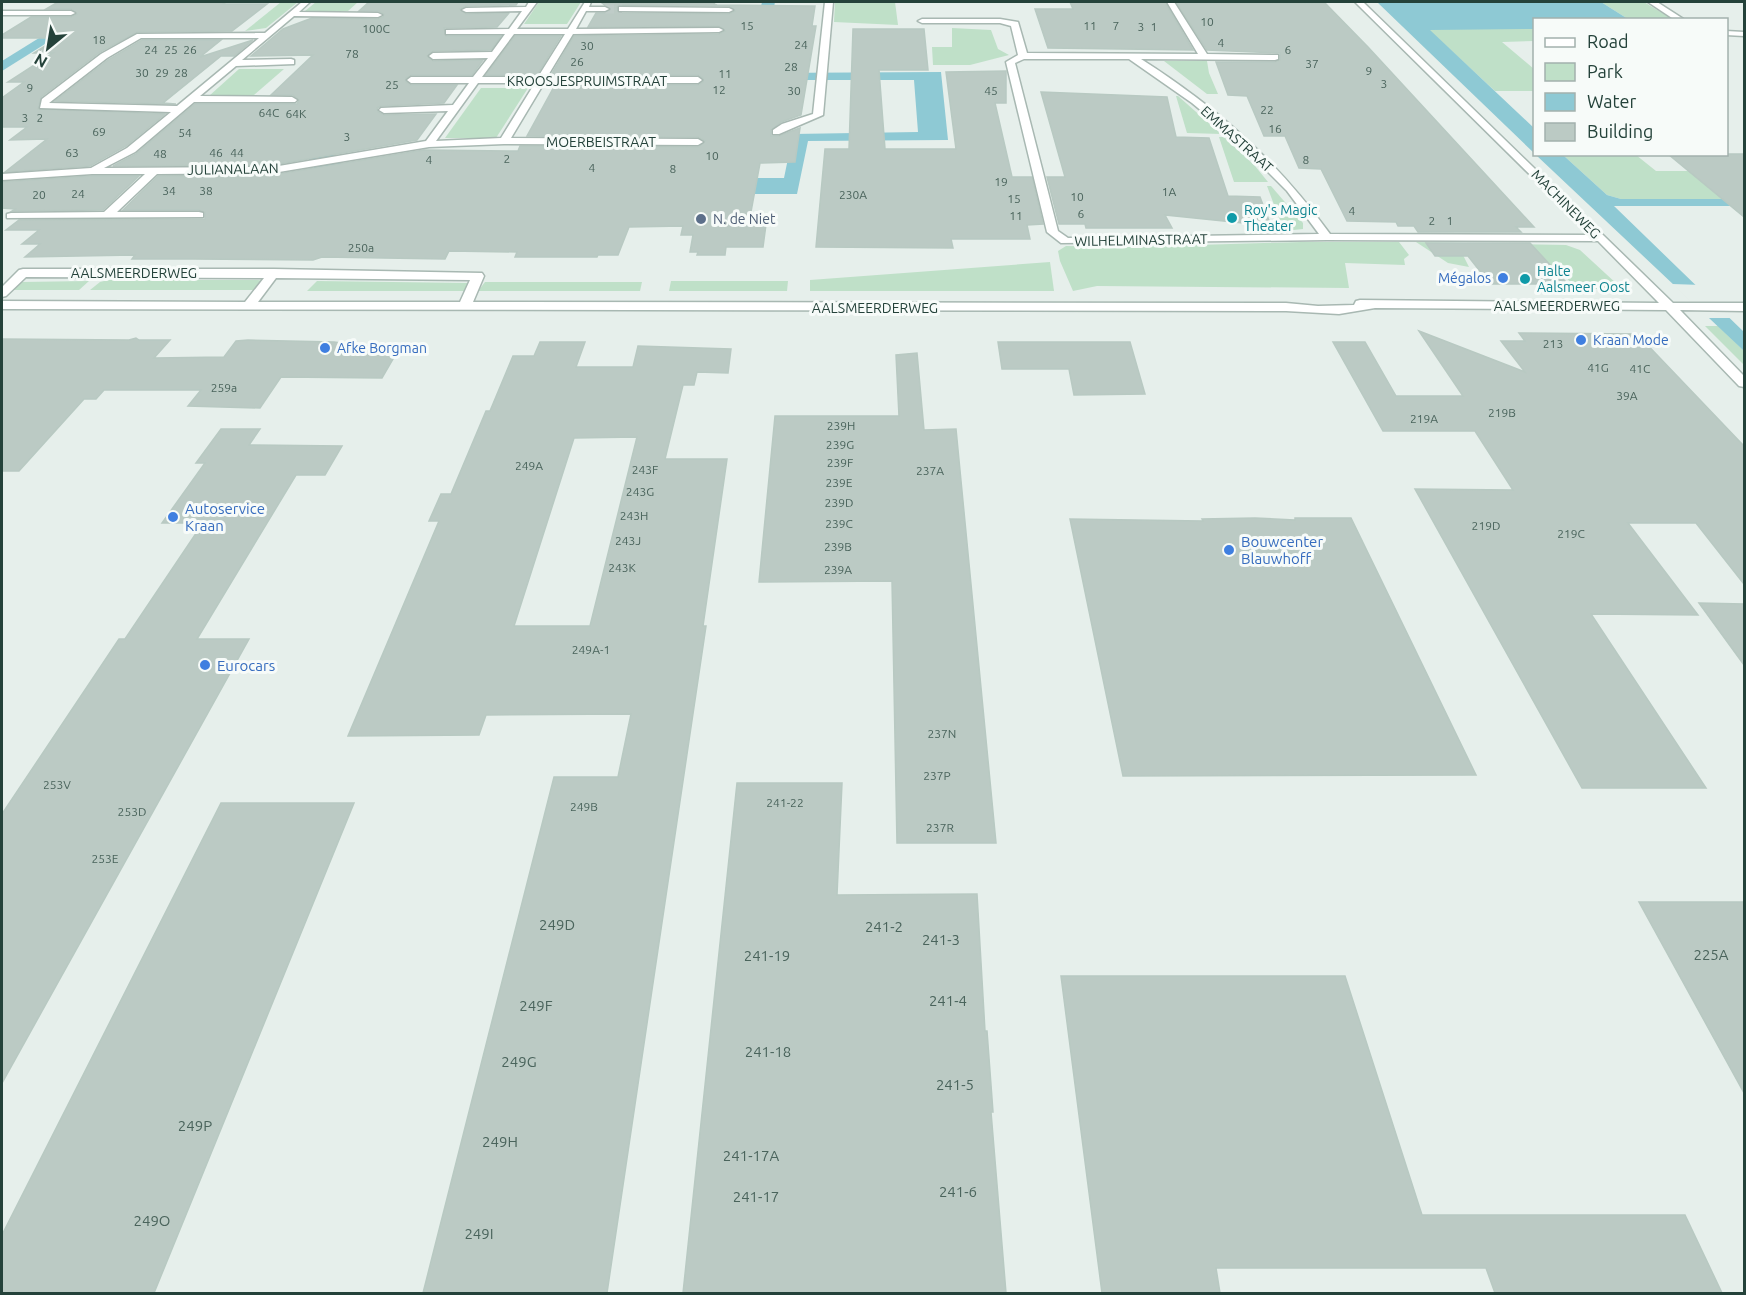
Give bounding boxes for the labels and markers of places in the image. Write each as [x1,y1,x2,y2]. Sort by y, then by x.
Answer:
place label: Roy's Magic Theater [1244,202,1318,234]
place label: N. de Niet [713,211,776,227]
marker: Roy's Magic Theater [1225,211,1239,225]
marker: N. de Niet [694,212,708,226]
place label: Halte Aalsmeer Oost [1537,263,1630,295]
place label: Mégalos [1438,270,1491,286]
marker: Mégalos [1496,271,1510,285]
marker: Halte Aalsmeer Oost [1518,272,1532,286]
place label: Kraan Mode [1593,332,1669,348]
marker: Kraan Mode [1574,333,1588,347]
place label: Afke Borgman [337,340,427,356]
marker: Afke Borgman [318,341,332,355]
place label: Autoservice Kraan [185,500,265,534]
marker: Autoservice Kraan [166,510,180,524]
place label: Bouwcenter Blauwhoff [1241,533,1323,567]
marker: Bouwcenter Blauwhoff [1222,543,1236,557]
place label: Eurocars [217,657,275,674]
marker: Eurocars [198,658,212,672]

